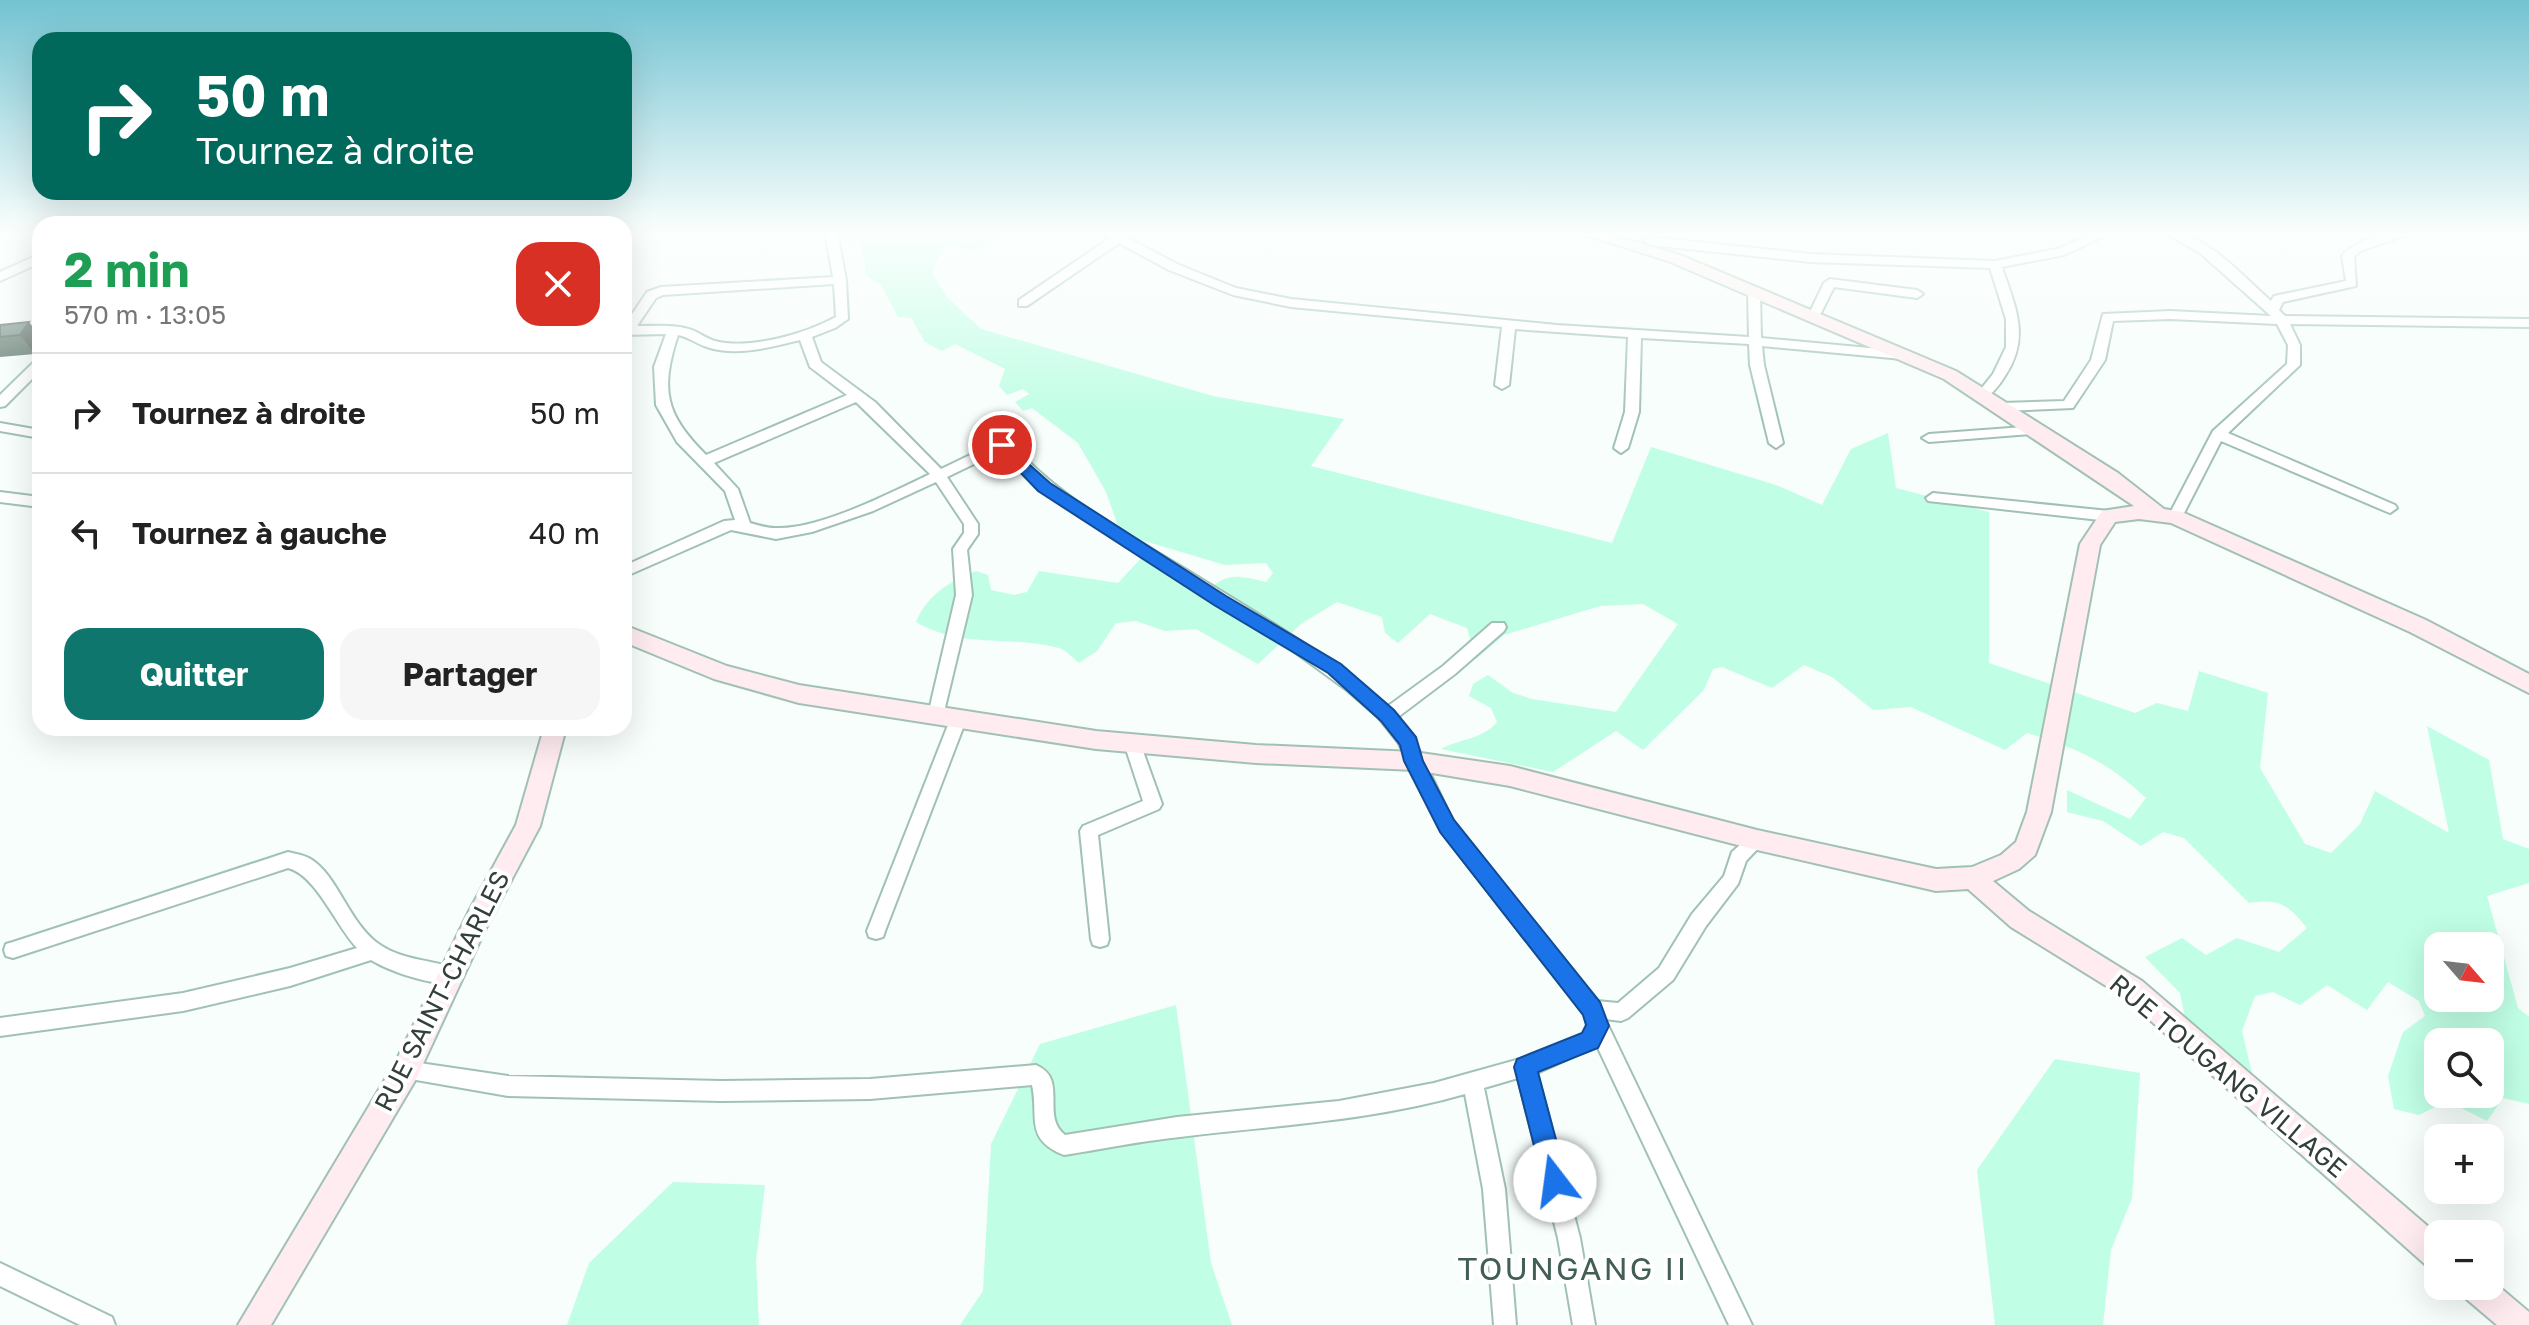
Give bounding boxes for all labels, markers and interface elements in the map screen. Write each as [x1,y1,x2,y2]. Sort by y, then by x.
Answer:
text: 50 m [196,61,330,128]
icon: right [64,64,168,168]
text: Tournez à droite [196,129,475,172]
text: 2 min [64,240,189,298]
button: close [516,242,600,326]
text: 570 m · 13:05 [64,299,226,330]
icon: right [64,391,108,435]
text: Tournez à droite [132,395,366,431]
text: 50 m [530,395,600,431]
pin [968,411,1036,479]
icon: arrive [980,423,1024,467]
icon: left [64,511,108,555]
text: Tournez à gauche [132,515,387,551]
text: 40 m [529,515,600,551]
button: Quitter [64,628,324,720]
button: Partager [340,628,600,720]
street label: RUE SAINT-CHARLES [367,865,516,1116]
north arrow [2424,932,2504,1012]
map controls [2424,932,2504,1300]
street label: RUE TOUGANG VILLAGE [2104,967,2353,1184]
button: search [2424,1028,2504,1108]
button: + [2424,1124,2504,1204]
position arrow [1513,1139,1597,1223]
button: − [2424,1220,2504,1300]
district label: TOUNGANG II [1458,1249,1688,1287]

